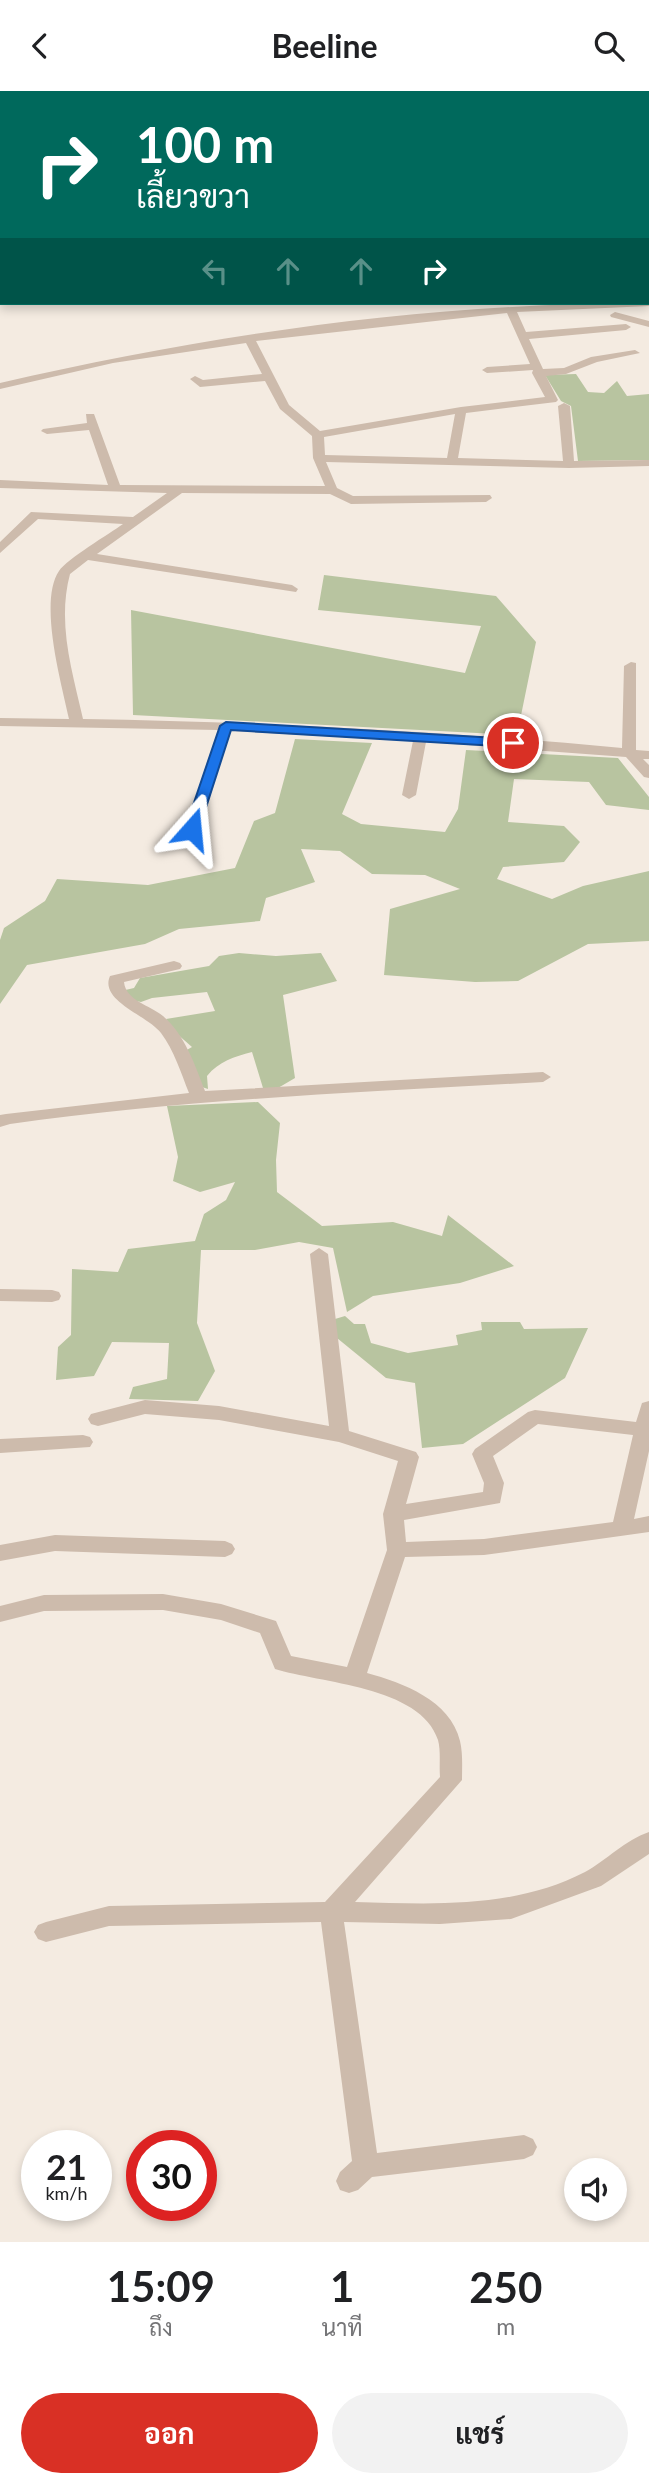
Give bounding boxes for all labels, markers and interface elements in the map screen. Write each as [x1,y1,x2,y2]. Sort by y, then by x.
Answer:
text: Beeline [271,26,378,65]
icon: back [21,27,59,65]
icon: search [590,27,628,65]
text: 100 m [136,115,274,173]
icon: right [21,119,112,210]
text: เลี้ยวขวา [136,176,250,215]
icon: left [196,252,234,290]
icon: ahead [269,252,307,290]
icon: ahead [342,252,380,290]
icon: right [415,252,453,290]
pin [483,713,543,773]
icon: arrive [494,724,532,762]
position arrow [155,792,229,866]
speed limit sign: 30 [126,2130,217,2221]
text: 21 [46,2145,87,2187]
map controls [564,2158,627,2221]
button: sound [564,2158,627,2221]
text: km/h [45,2182,88,2204]
text: 15:09 [107,2261,215,2311]
text: 1 [330,2261,354,2311]
text: 250 [469,2262,542,2312]
text: m [496,2312,515,2340]
text: ถึง [149,2313,173,2341]
text: นาที [322,2313,363,2341]
button: ออก [21,2393,318,2473]
button: แชร์ [332,2393,628,2473]

